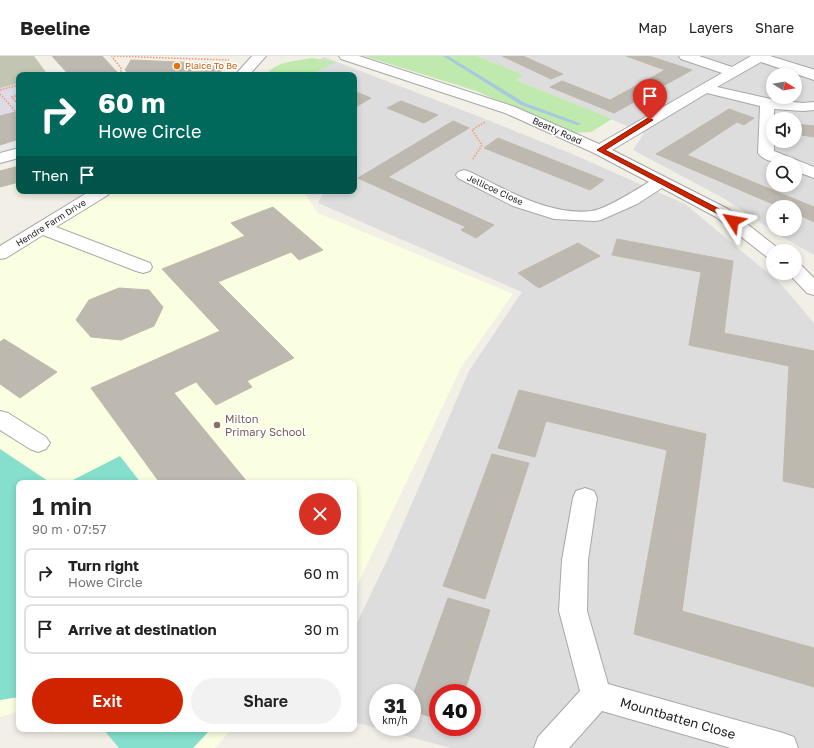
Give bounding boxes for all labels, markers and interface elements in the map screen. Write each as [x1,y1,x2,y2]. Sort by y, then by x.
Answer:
text: Beeline [20,16,90,39]
text: Map [638,19,667,36]
text: Layers [689,19,733,36]
text: Share [755,19,794,36]
place label: Plaice To Be [185,60,237,71]
marker: Plaice To Be [172,61,182,71]
north arrow [766,68,802,104]
map controls [766,68,802,280]
pin [633,79,667,120]
icon: arrive [639,85,661,107]
text: 60 m [98,86,165,119]
icon: right [32,88,84,140]
button: sound [766,112,802,148]
street label: Beatty Road [531,115,584,146]
text: Howe Circle [98,120,201,142]
button: search [766,156,802,192]
icon: arrive [76,164,98,186]
text: Then [32,166,68,184]
street label: Jellicoe Close [465,172,525,207]
street label: Hendre Farm Drive [14,197,88,249]
position arrow [712,200,754,242]
button: + [766,200,802,236]
button: − [766,244,802,280]
place label: Milton Primary School [225,412,306,438]
marker: Milton Primary School [212,420,222,430]
text: 1 min [32,491,92,520]
button: close [299,493,341,535]
text: 90 m · 07:57 [32,521,106,537]
text: Turn right [68,556,139,574]
icon: right [34,562,56,584]
text: 60 m [304,564,339,582]
text: Howe Circle [68,574,143,590]
icon: arrive [34,618,56,640]
text: Arrive at destination [68,620,217,638]
text: 30 m [304,620,339,638]
button: Exit [32,678,183,724]
button: Share [191,678,341,724]
speed limit sign: 40 [429,684,481,736]
text: 31 [384,693,406,717]
street label: Mountbatten Close [618,694,738,742]
text: km/h [382,714,408,726]

